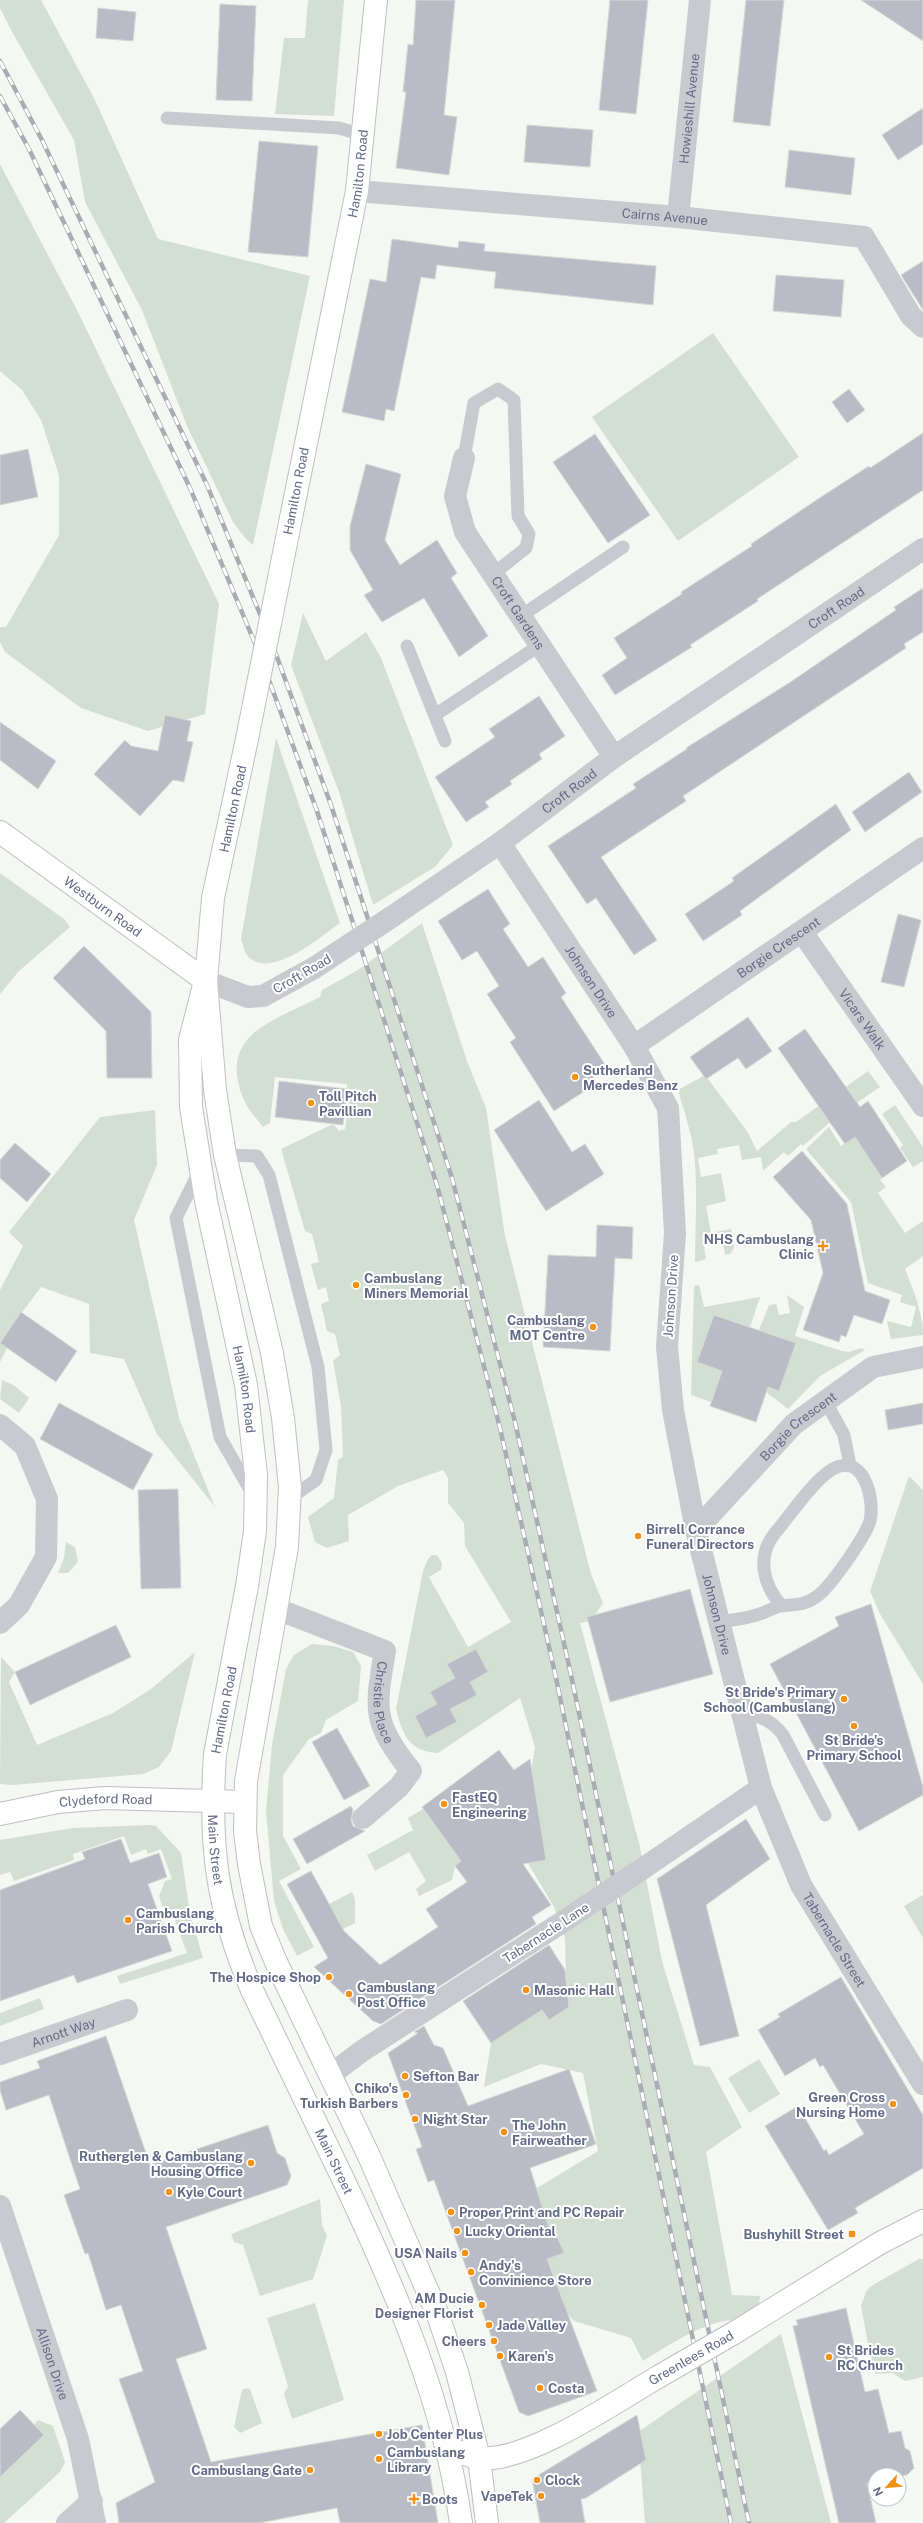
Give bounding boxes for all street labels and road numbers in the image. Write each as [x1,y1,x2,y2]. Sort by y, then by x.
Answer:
street label: Howieshill Avenue [676,53,702,164]
street label: Hamilton Road [344,129,371,219]
street label: Cairns Avenue [621,205,709,228]
street label: Hamilton Road [280,446,312,536]
street label: Croft Gardens [489,573,548,652]
street label: Croft Road [805,583,867,632]
street label: Hamilton Road [216,764,250,854]
street label: Croft Road [539,765,599,816]
street label: Westburn Road [61,873,145,940]
street label: Borgie Crescent [734,913,823,981]
street label: Johnson Drive [562,943,621,1020]
street label: Croft Road [270,951,334,997]
street label: Vicars Walk [836,986,889,1052]
street label: Johnson Drive [661,1254,681,1338]
street label: Hamilton Road [230,1344,259,1434]
street label: Borgie Crescent [757,1388,839,1464]
street label: Johnson Drive [700,1572,735,1657]
street label: Christie Place [371,1660,397,1746]
street label: Hamilton Road [208,1665,240,1755]
street label: Clydeford Road [58,1790,153,1809]
street label: Main Street [206,1814,227,1886]
street label: Tabernacle Street [800,1890,869,1990]
street label: Tabernacle Lane [500,1900,592,1966]
street label: Arnott Way [29,2014,97,2050]
street label: Main Street [312,2126,357,2196]
street label: Allison Drive [34,2325,72,2402]
street label: Greenlees Road [646,2328,736,2388]

